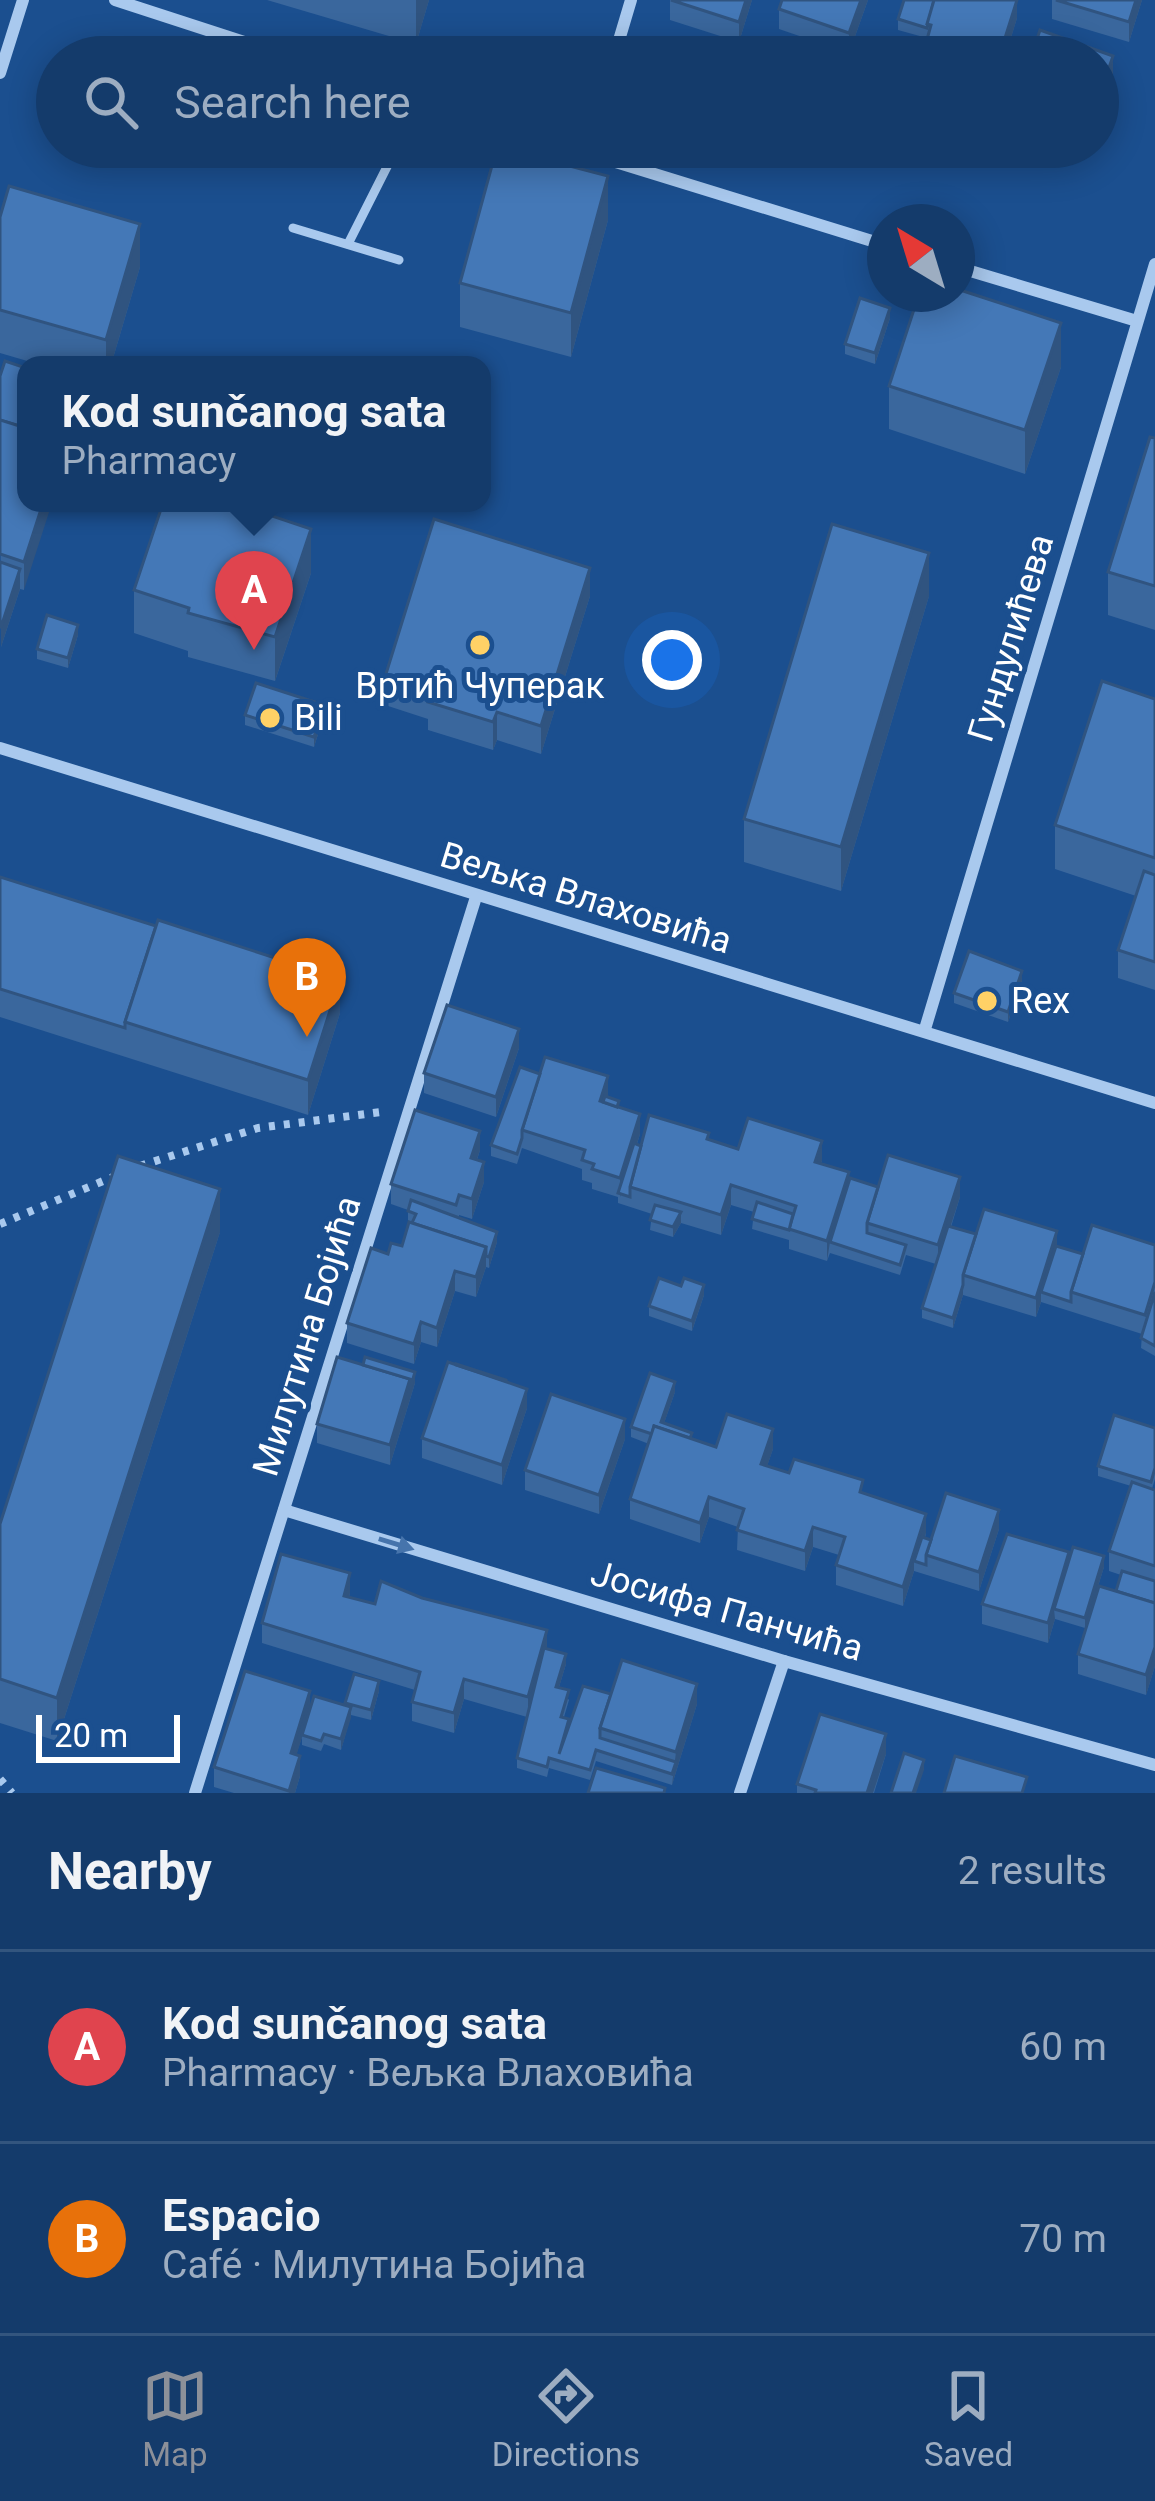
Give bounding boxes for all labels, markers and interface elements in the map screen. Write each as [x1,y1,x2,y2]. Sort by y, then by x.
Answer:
search box [36,36,1119,168]
icon: search [78,69,144,135]
text: Search here [174,76,411,129]
north arrow [867,204,975,312]
popup [17,356,491,512]
text: Kod sunčanog sata [61,385,447,438]
text: Pharmacy [61,438,236,484]
street label: Гундулићева [960,529,1062,747]
pin: A [215,551,293,650]
your location [642,630,702,690]
marker: Вртић Чуперак [467,632,493,658]
place label: Вртић Чуперак [355,665,605,707]
place label: Bili [294,697,343,739]
marker: Bili [257,705,283,731]
street label: Вељка Влаховића [435,834,737,962]
pin: B [268,938,346,1037]
place label: Rex [1011,980,1070,1022]
marker: Rex [974,988,1000,1014]
street label: Милутина Бојића [245,1191,369,1481]
one-way arrow [378,1536,414,1554]
street label: Јосифа Панчића [586,1552,868,1670]
scale bar [36,1709,180,1762]
text: 20 m [54,1716,128,1755]
text: Nearby [48,1842,212,1901]
text: 2 results [958,1848,1107,1894]
text: Kod sunčanog sata [162,1997,547,2050]
text: A [74,2024,100,2070]
text: 60 m [1019,2024,1107,2070]
text: Pharmacy · Вељка Влаховића [162,2050,694,2096]
text: Espacio [162,2189,321,2242]
text: B [75,2216,99,2262]
text: 70 m [1019,2216,1107,2262]
text: Café · Милутина Бојића [162,2242,586,2288]
tab: Map [142,2363,208,2474]
tab: Directions [492,2363,640,2474]
tab: Saved [924,2363,1013,2474]

